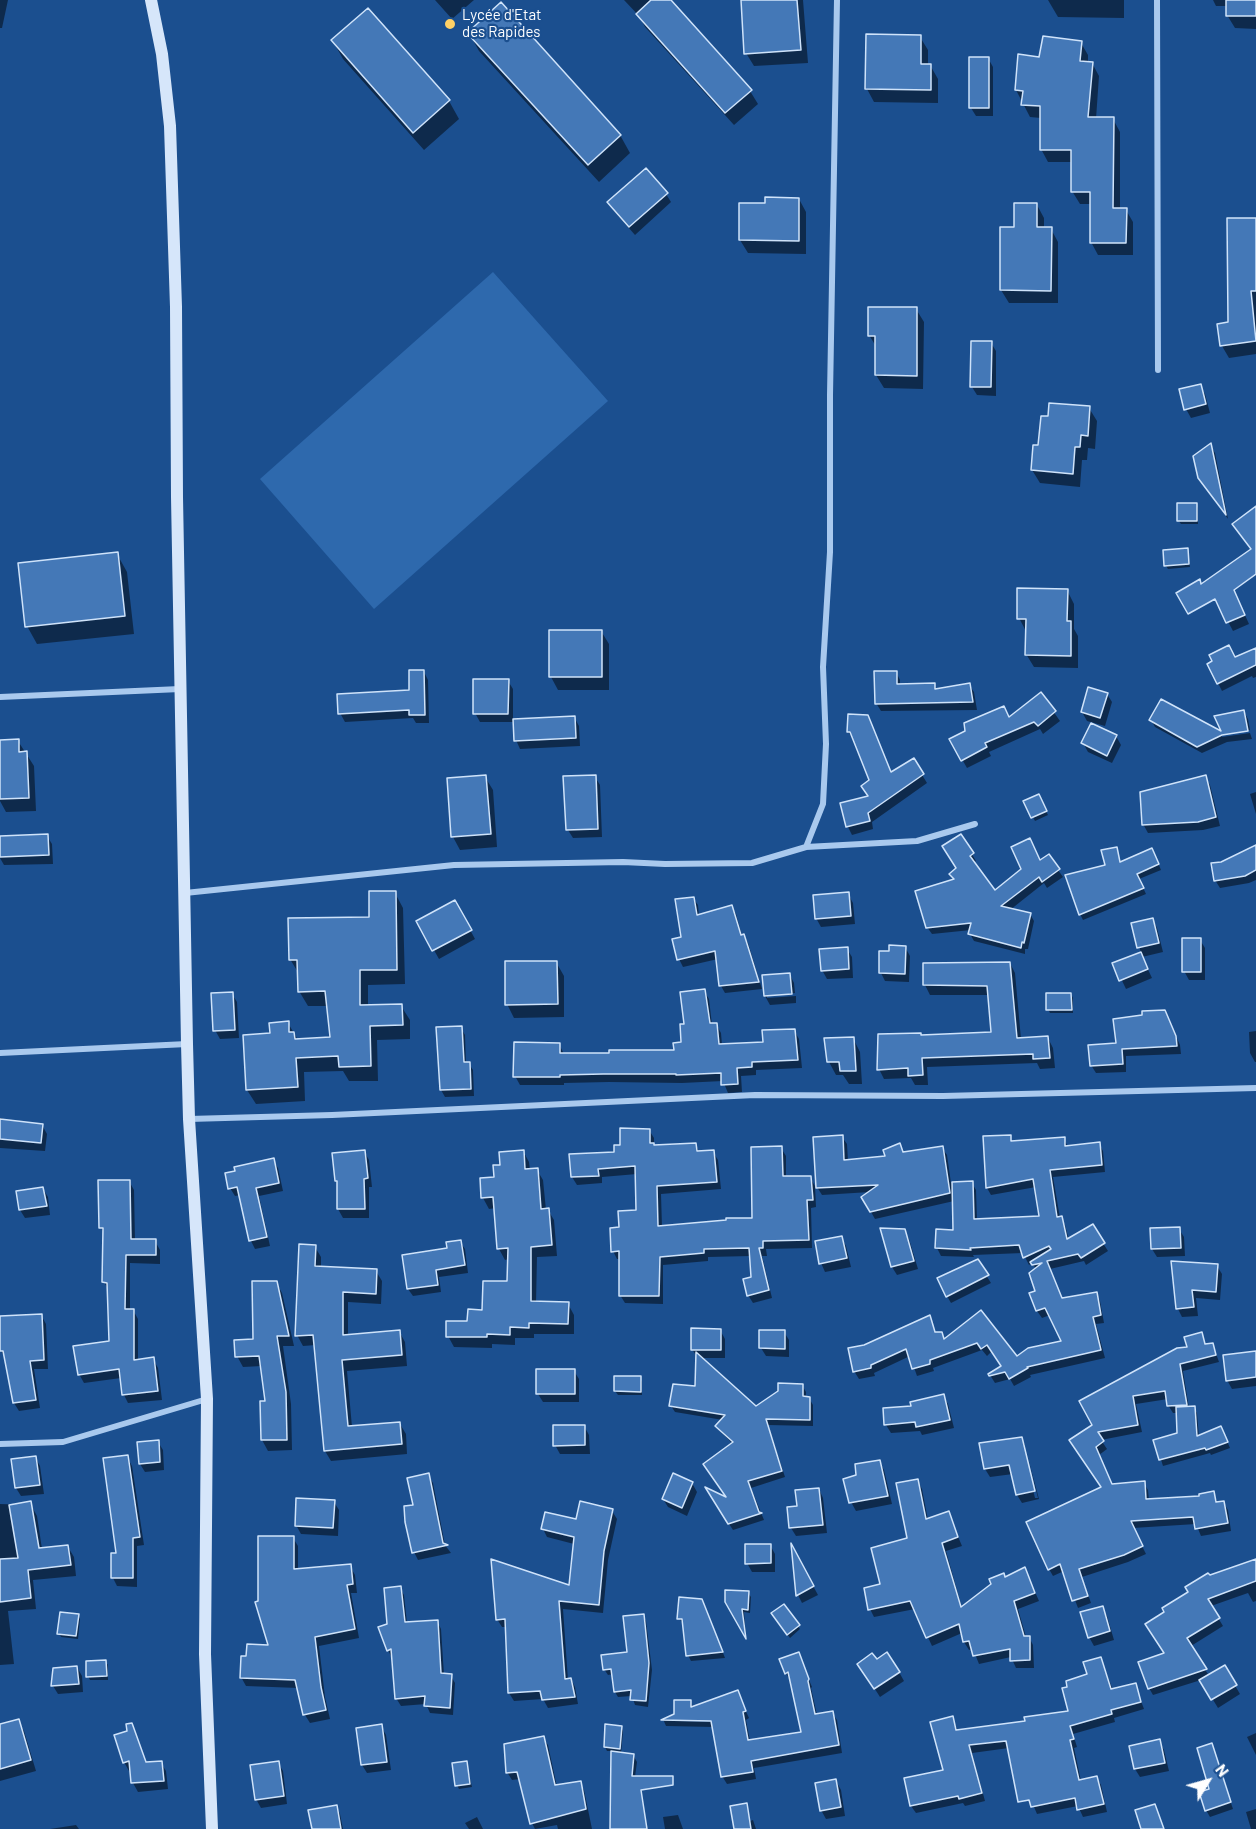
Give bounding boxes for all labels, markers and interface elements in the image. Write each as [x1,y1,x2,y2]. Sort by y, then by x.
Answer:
place label: Lycée d'Etat des Rapides [462,6,542,41]
marker: Lycée d'Etat des Rapides [443,17,457,31]
north arrow [1178,1751,1238,1811]
text: N [1212,1760,1234,1780]

